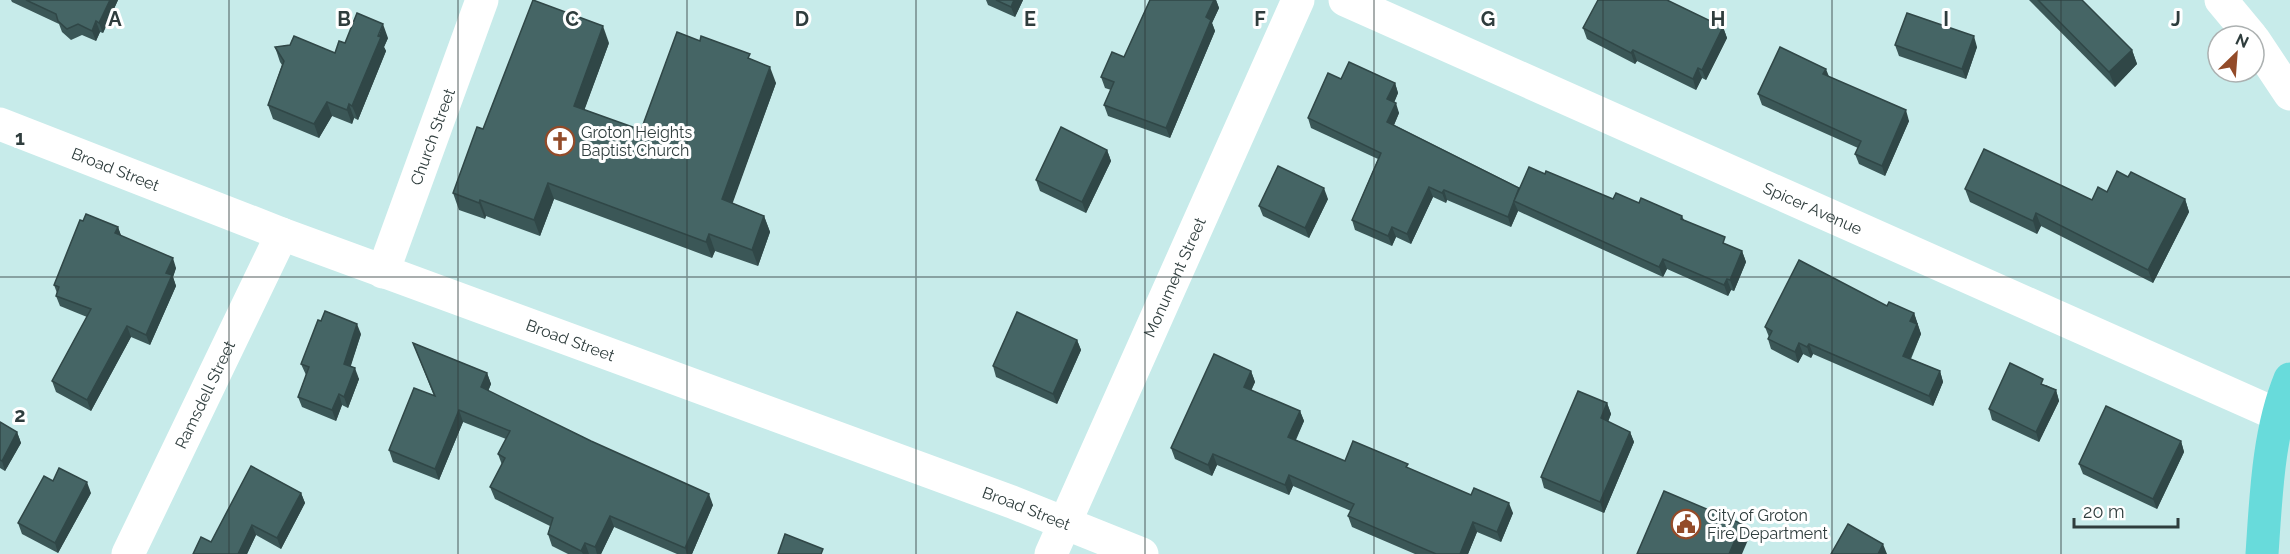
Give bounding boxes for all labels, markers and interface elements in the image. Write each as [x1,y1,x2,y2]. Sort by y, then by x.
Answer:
text: A [108,7,122,31]
text: B [337,7,351,31]
text: C [565,7,579,31]
text: D [795,7,809,31]
text: E [1024,7,1036,31]
text: F [1254,7,1266,31]
text: G [1481,7,1495,31]
text: H [1711,7,1725,31]
text: I [1943,7,1949,31]
text: J [2171,7,2181,31]
north arrow [2206,24,2266,84]
text: N [2233,30,2252,52]
street label: Church Street [406,85,459,188]
place label: Groton Heights Baptist Church [581,123,692,160]
church icon: Groton Heights Baptist Church [544,125,576,157]
text: 1 [15,126,25,150]
street label: Broad Street [69,144,163,195]
street label: Spicer Avenue [1760,178,1865,239]
street label: Monument Street [1140,214,1210,340]
street label: Broad Street [523,315,618,365]
street label: Ramsdell Street [171,337,240,452]
text: 2 [14,403,26,427]
street label: Broad Street [980,483,1074,535]
scale bar [2074,491,2178,529]
text: 20 m [2083,501,2125,522]
place label: City of Groton Fire Department [1707,506,1828,543]
public building icon: City of Groton Fire Department [1670,508,1702,540]

